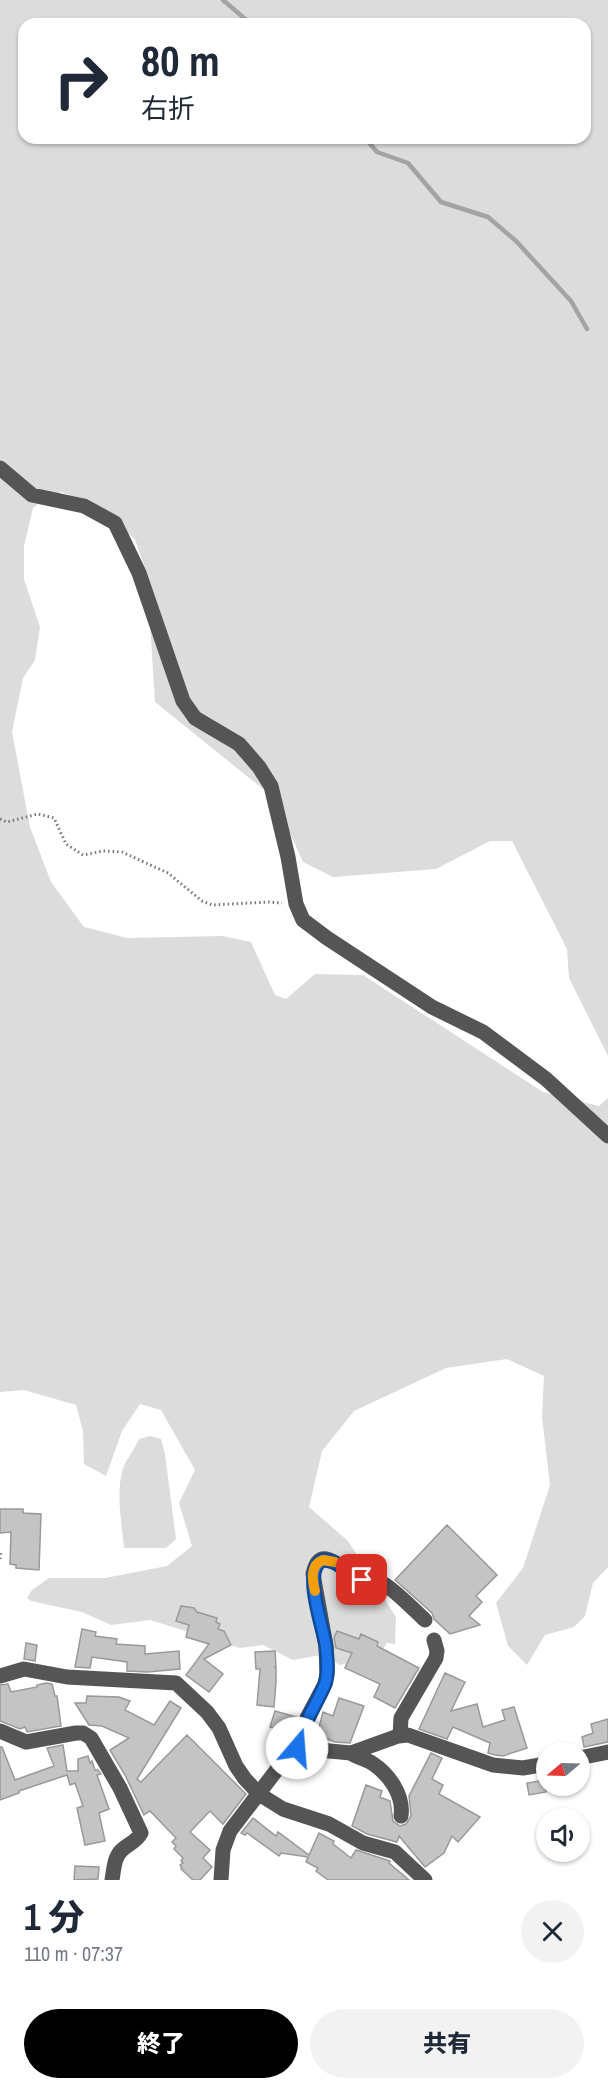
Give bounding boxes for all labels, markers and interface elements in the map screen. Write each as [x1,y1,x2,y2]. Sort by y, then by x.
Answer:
text: 80 m [141,33,220,89]
icon: right [42,42,120,120]
text: 右折 [141,90,195,126]
pin [336,1554,387,1605]
icon: arrive [345,1563,378,1596]
position arrow [265,1716,329,1780]
north arrow [536,1742,590,1796]
map controls [536,1742,590,1862]
button: sound [536,1808,590,1862]
text: 1 分 [24,1893,85,1941]
button: close [521,1900,584,1963]
text: 110 m · 07:37 [24,1940,123,1967]
button: 終了 [24,2009,298,2078]
button: 共有 [310,2009,584,2078]

